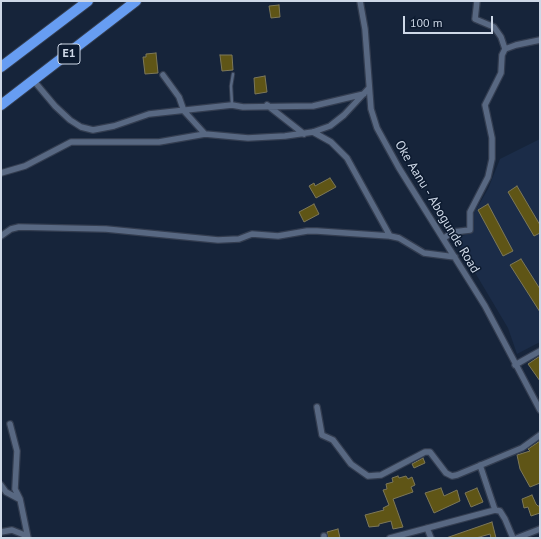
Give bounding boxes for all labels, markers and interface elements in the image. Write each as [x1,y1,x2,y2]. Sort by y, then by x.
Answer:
scale bar [405,8,495,34]
text: 100 m [410,15,443,30]
road number: E1 [58,44,80,64]
street label: Oke Aanu - Abogunde Road [391,138,483,276]

